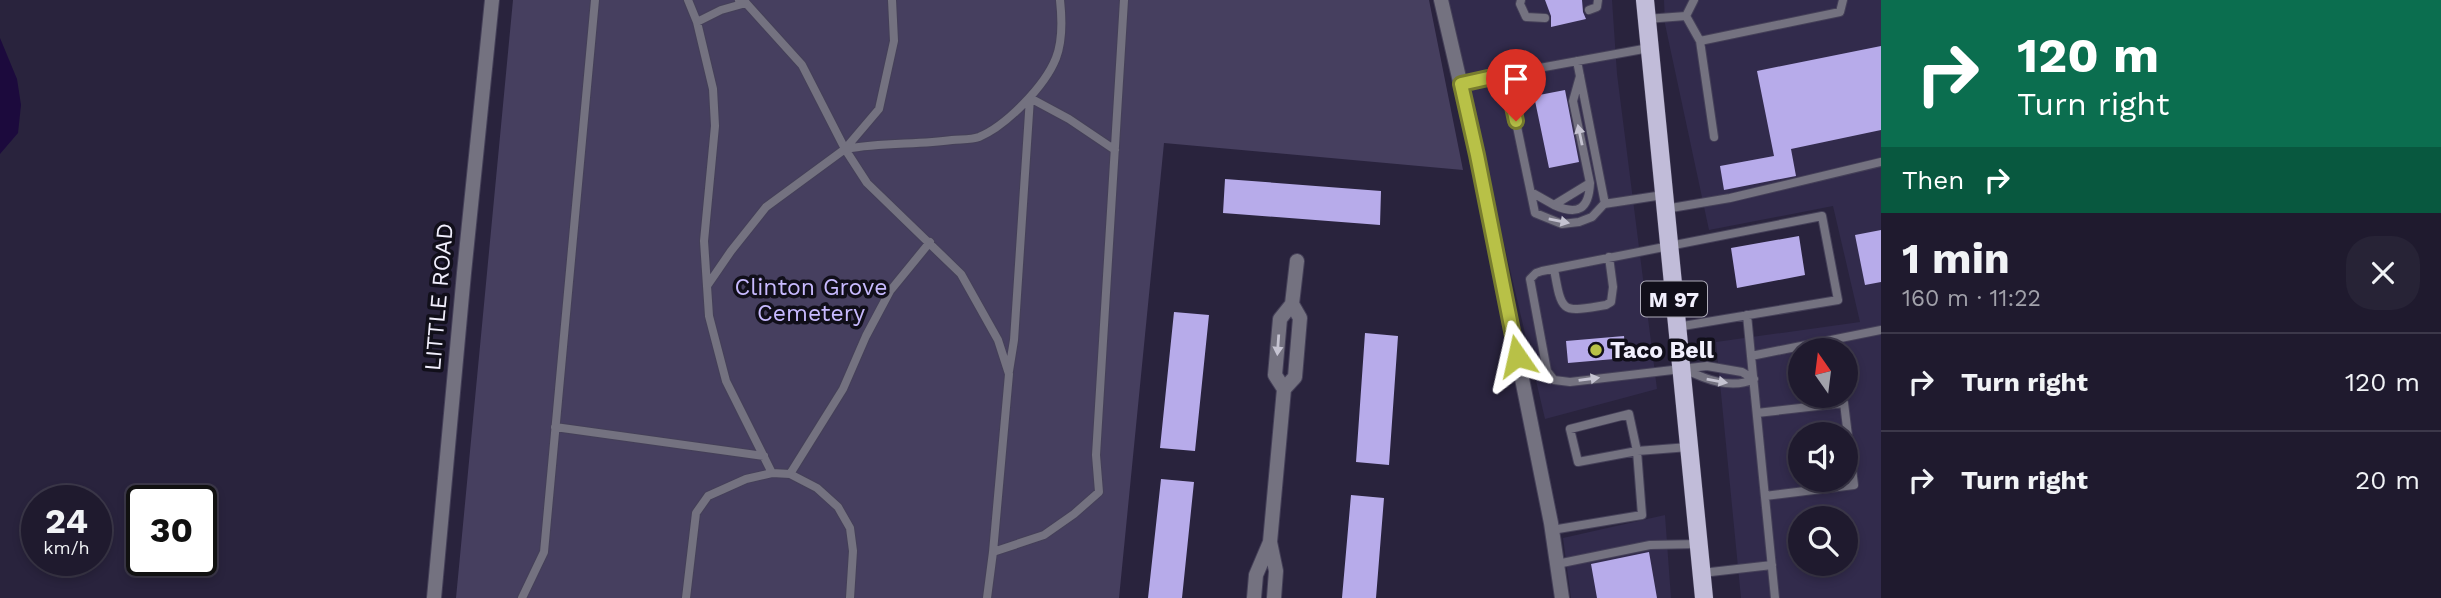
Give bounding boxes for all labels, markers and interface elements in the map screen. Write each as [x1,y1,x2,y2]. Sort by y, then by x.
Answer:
text: 120 m [2017,26,2159,84]
icon: right [1902,28,1993,119]
pin [1486,49,1546,121]
icon: arrive [1497,60,1535,98]
text: Turn right [2017,85,2169,123]
one-way arrow [1574,124,1585,146]
icon: right [1978,161,2016,199]
text: Then [1902,165,1964,195]
one-way arrow [1548,216,1570,227]
street label: LITTLE ROAD [419,222,459,372]
text: 1 min [1902,234,2010,283]
button: close [2346,236,2420,310]
park label: Clinton Grove Cemetery [734,274,888,327]
road number: M 97 [1641,282,1707,316]
text: 160 m · 11:22 [1902,285,2041,312]
position arrow [1480,319,1554,393]
one-way arrow [1272,335,1283,357]
place label: Taco Bell [1610,337,1714,364]
north arrow [1788,338,1858,408]
map controls [1788,338,1858,576]
marker: Taco Bell [1588,342,1604,358]
icon: right [1902,363,1940,401]
text: Turn right [1961,367,2088,397]
text: 120 m [2345,367,2420,397]
one-way arrow [1578,374,1600,385]
one-way arrow [1706,376,1728,387]
button: sound [1788,422,1858,492]
icon: right [1902,461,1940,499]
text: Turn right [1961,465,2088,495]
text: 20 m [2355,465,2420,495]
speed limit sign: 30 [126,485,217,576]
text: 24 [45,500,88,542]
button: search [1788,506,1858,576]
text: km/h [43,537,90,558]

